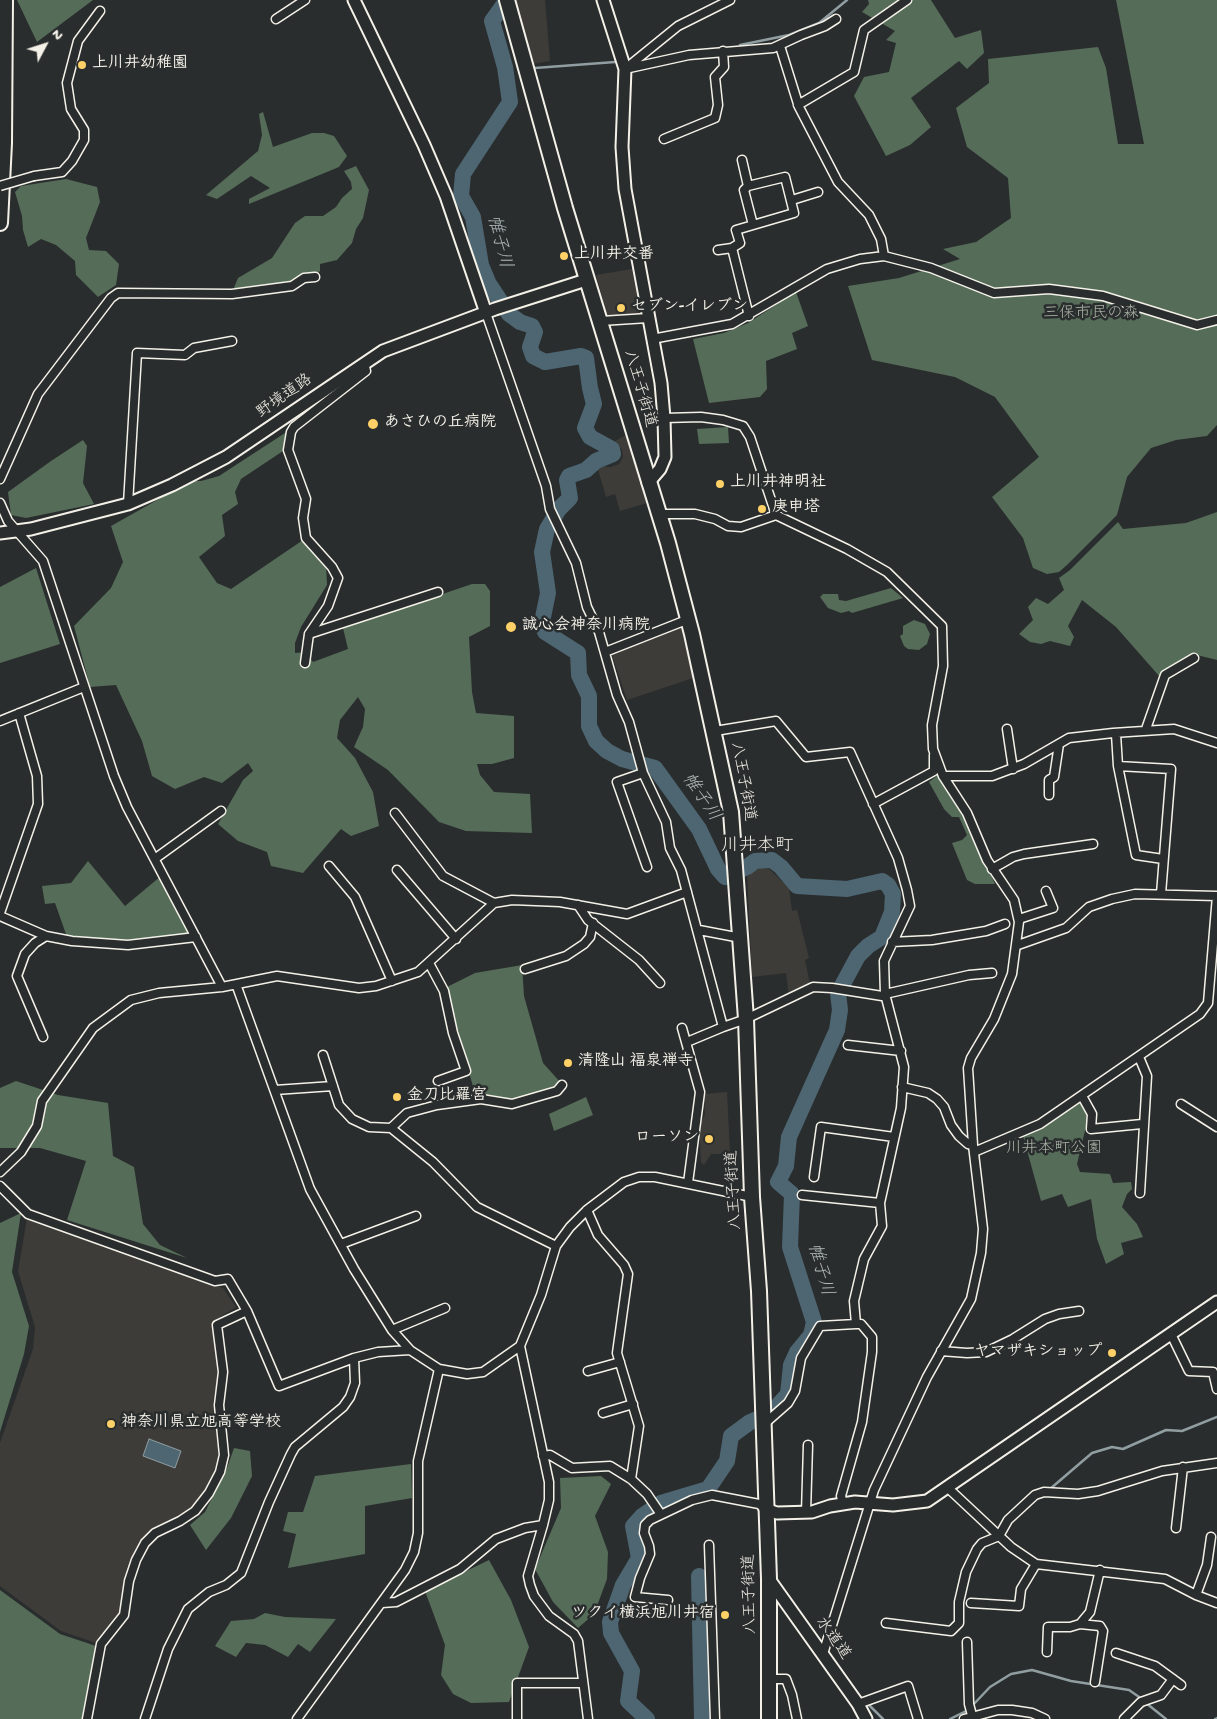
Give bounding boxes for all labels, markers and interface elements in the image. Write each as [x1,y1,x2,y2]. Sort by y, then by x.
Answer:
north arrow [20,20,70,70]
text: N [47,26,66,44]
place label: 上川井幼稚園 [92,55,188,75]
marker: 上川井幼稚園 [76,59,88,71]
water label: 帷子川 [481,213,515,271]
place label: 上川井交番 [574,246,654,266]
marker: 上川井交番 [558,250,570,262]
place label: セブン-イレブン [631,298,748,318]
marker: セブン-イレブン [615,302,627,314]
park label: 三保市民の森 [1043,305,1139,325]
street label: 八王子街道 [619,348,659,430]
street label: 野境道路 [253,371,317,423]
place label: あさひの丘病院 [384,414,496,434]
marker: あさひの丘病院 [366,417,380,431]
place label: 上川井神明社 [730,474,826,494]
marker: 上川井神明社 [714,478,726,490]
place label: 庚申塔 [772,499,820,519]
marker: 庚申塔 [756,503,768,515]
place label: 誠心会神奈川病院 [522,617,650,637]
marker: 誠心会神奈川病院 [504,620,518,634]
street label: 八王子街道 [726,741,758,823]
water label: 帷子川 [676,770,724,826]
district label: 川井本町 [721,836,793,858]
place label: 清隆山 福泉禅寺 [578,1053,694,1073]
marker: 清隆山 福泉禅寺 [562,1057,574,1069]
place label: 金刀比羅宮 [407,1087,487,1107]
marker: 金刀比羅宮 [391,1091,403,1103]
place label: ローソン [635,1129,699,1149]
marker: ローソン [703,1133,715,1145]
park label: 川井本町公園 [1006,1140,1102,1160]
street label: 八王子街道 [723,1150,747,1230]
water label: 帷子川 [801,1241,837,1299]
place label: ヤマザキショップ [974,1343,1102,1363]
marker: ヤマザキショップ [1106,1347,1118,1359]
place label: 神奈川県立旭高等学校 [121,1414,281,1434]
marker: 神奈川県立旭高等学校 [105,1418,117,1430]
street label: 八王子街道 [741,1554,761,1634]
place label: ツクイ横浜旭川井宿 [571,1605,715,1625]
marker: ツクイ横浜旭川井宿 [719,1609,731,1621]
street label: 水道道 [810,1614,854,1664]

